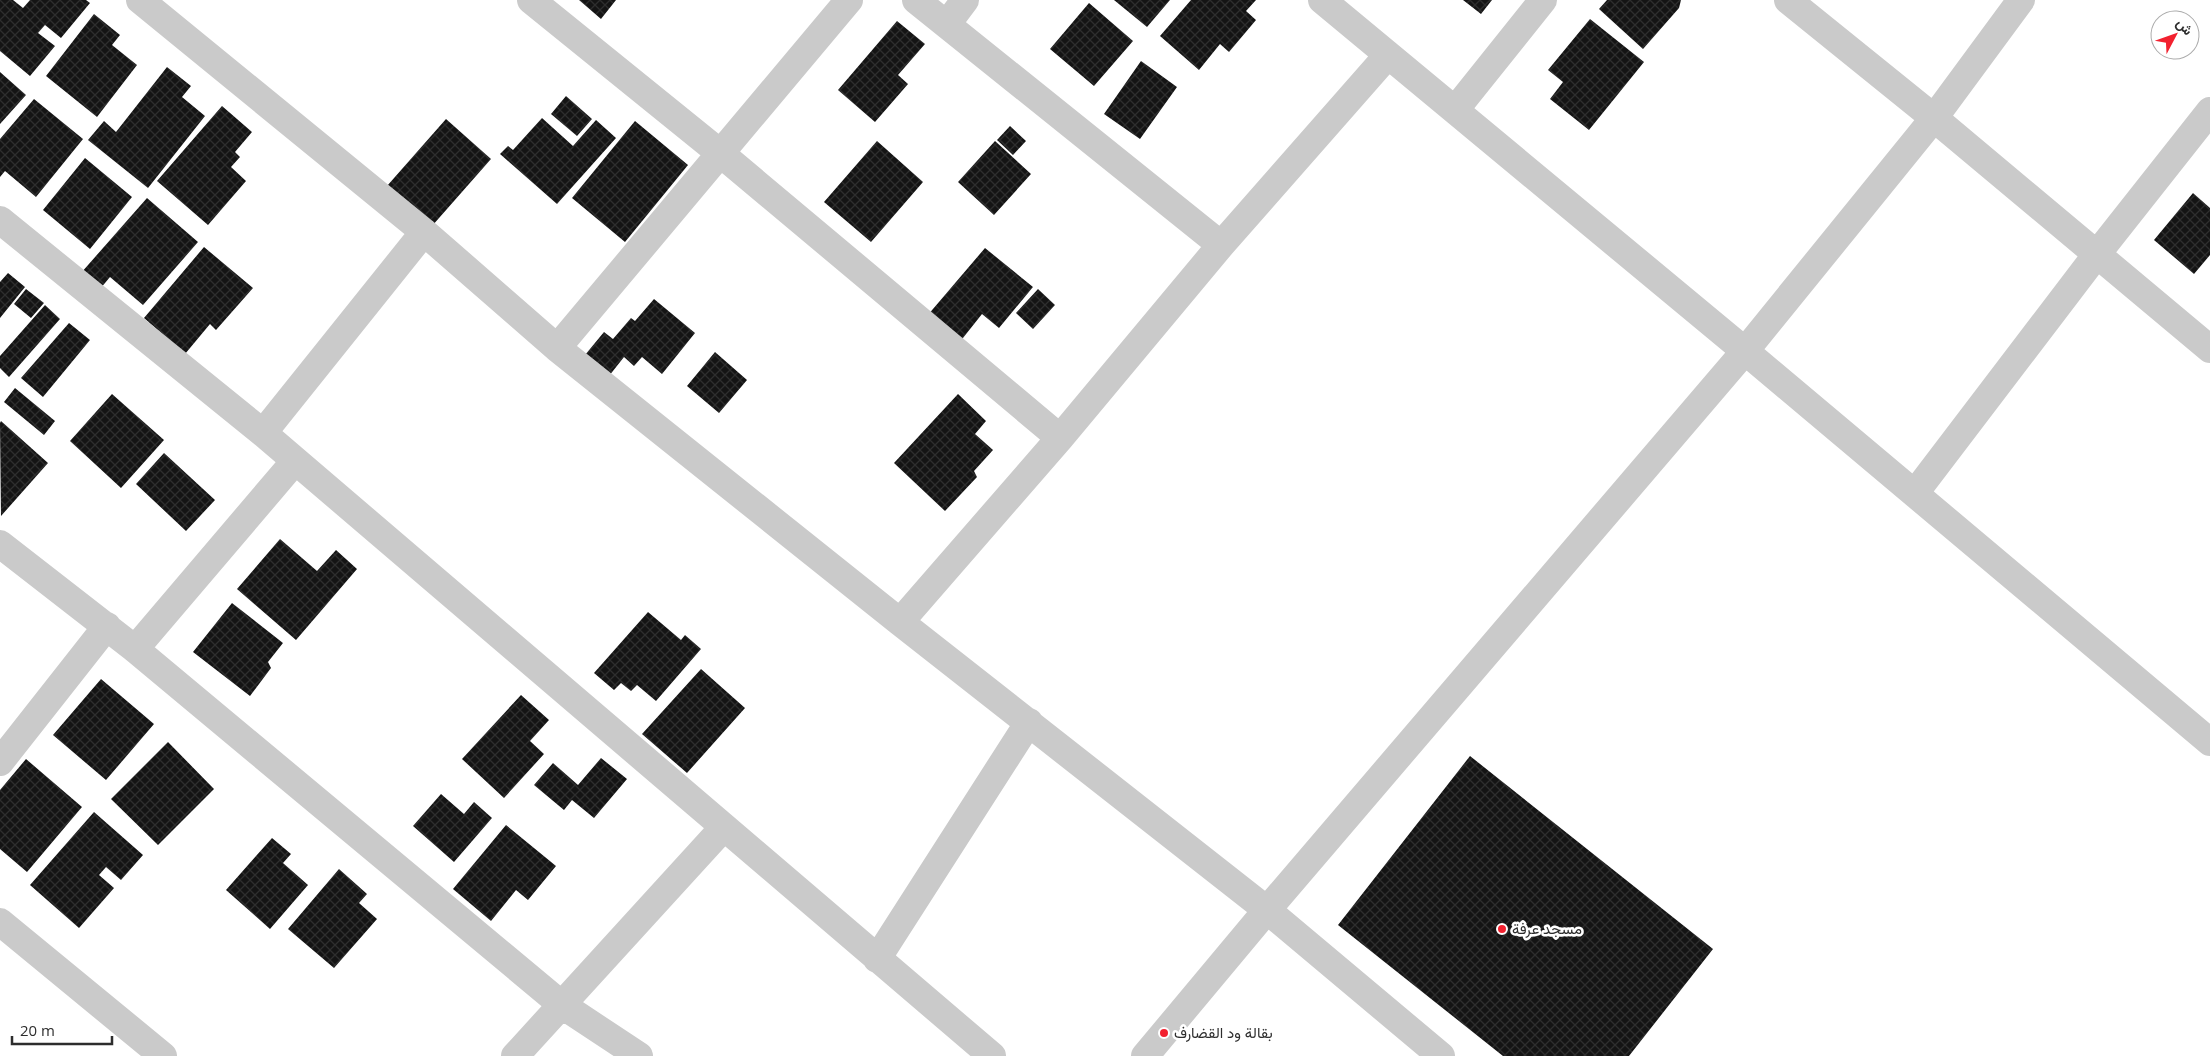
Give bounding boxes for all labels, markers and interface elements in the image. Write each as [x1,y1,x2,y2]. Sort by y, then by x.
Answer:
north arrow [2150,10,2200,60]
text: ش [2172,14,2198,39]
place label: مسجد عرفة [1512,918,1582,938]
marker: مسجد عرفة [1496,923,1508,935]
scale bar [12,1014,112,1046]
text: 20 m [20,1020,55,1040]
place label: بقالة ود القضارف [1174,1022,1273,1042]
marker: بقالة ود القضارف [1158,1027,1170,1039]

